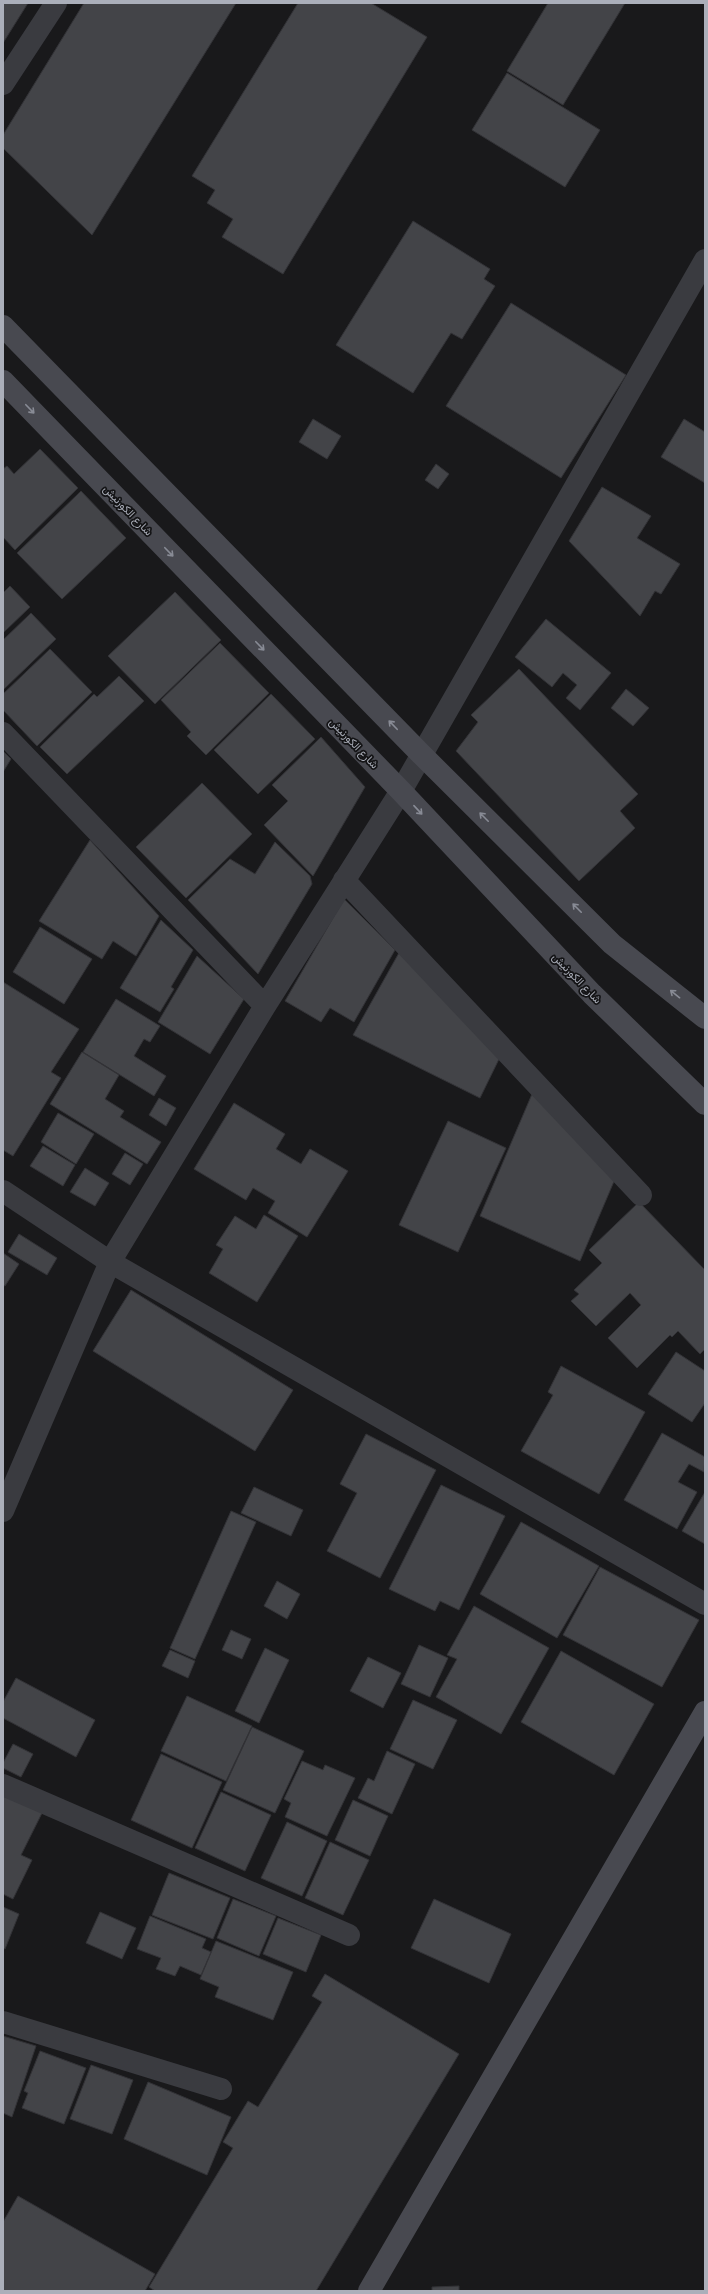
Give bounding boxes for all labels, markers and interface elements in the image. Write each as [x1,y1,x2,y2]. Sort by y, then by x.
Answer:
one-way arrow [25,404,35,414]
street label: شارع الكورنيش [100,482,156,539]
one-way arrow [164,547,174,557]
one-way arrow [255,641,265,651]
street label: شارع الكورنيش [326,715,382,772]
one-way arrow [388,720,398,730]
one-way arrow [413,804,422,814]
one-way arrow [479,812,489,822]
one-way arrow [572,903,582,913]
street label: شارع الكورنيش [549,950,605,1007]
one-way arrow [669,989,680,998]

